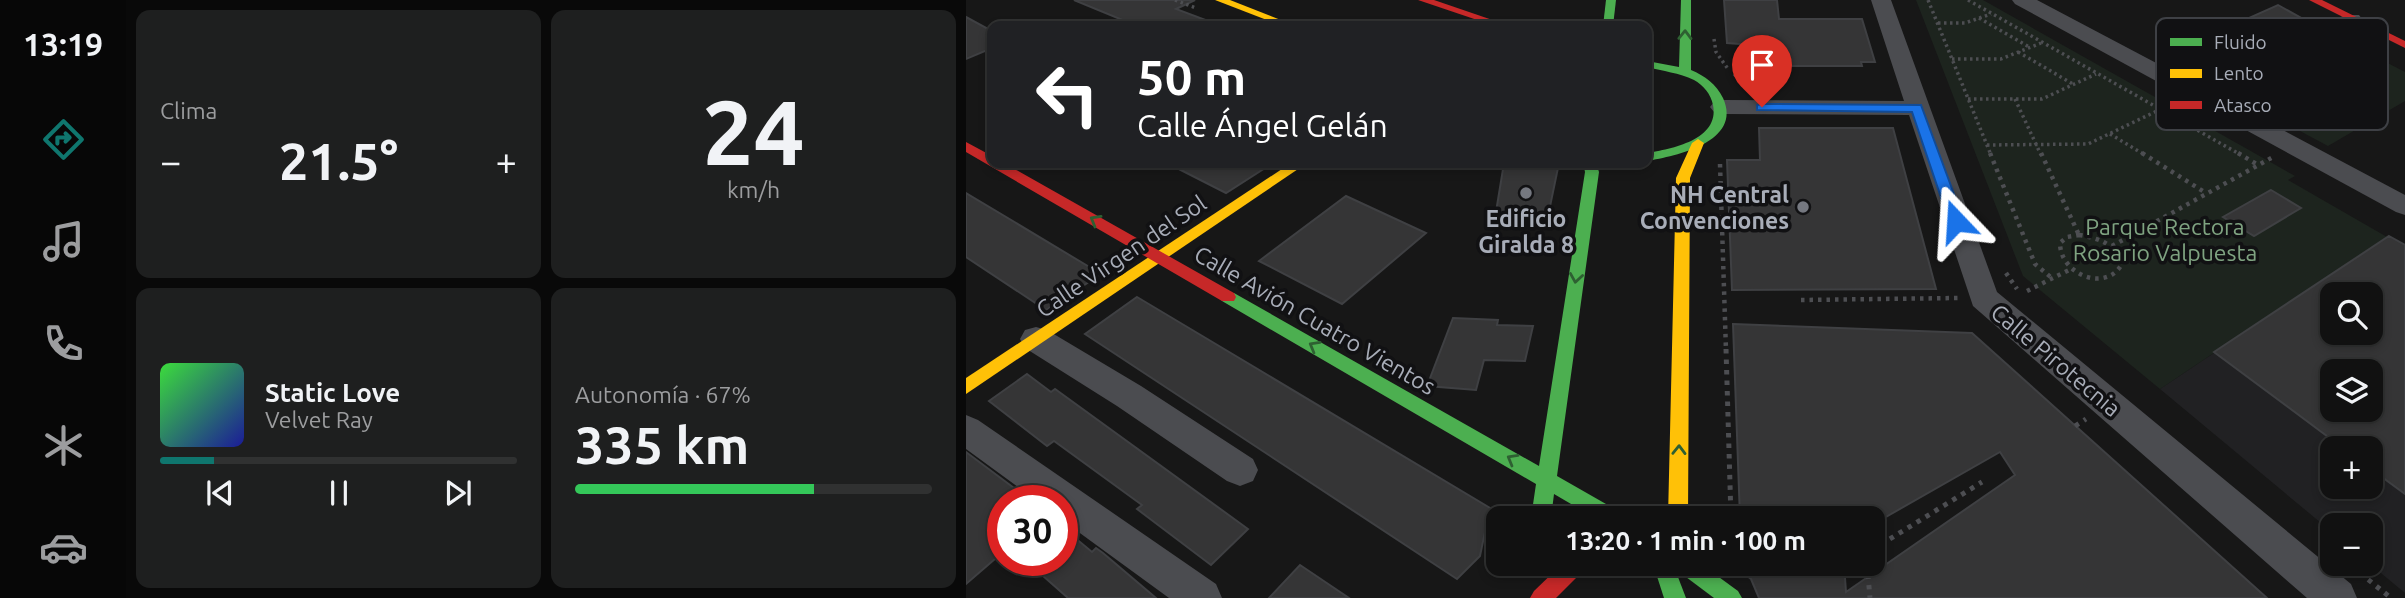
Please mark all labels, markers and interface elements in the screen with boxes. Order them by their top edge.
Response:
legend [2156,18,2388,130]
text: 13:19 [23,26,103,62]
one-way arrow [1677,29,1693,40]
text: Fluido [2214,31,2267,53]
pin [1732,35,1792,107]
icon: arrive [1743,46,1781,84]
icon: left [1022,49,1113,140]
text: 50 m [1137,49,1246,104]
text: Lento [2214,62,2264,84]
text: 24 [702,80,805,182]
text: Atasco [2214,94,2272,116]
text: Clima [160,98,217,123]
text: Calle Ángel Gelán [1137,107,1388,143]
icon: directions [39,115,88,164]
text: 21.5° [279,132,398,190]
text: − [160,140,181,182]
text: + [496,140,517,182]
text: km/h [727,177,780,202]
place label: NH Central Convenciones [1640,182,1789,233]
position arrow [1919,184,1993,258]
marker: Edificio Giralda 8 [1518,185,1534,201]
street label: Calle Virgen del Sol [1032,190,1210,322]
marker: NH Central Convenciones [1795,199,1811,215]
place label: Edificio Giralda 8 [1478,206,1574,257]
park label: Parque Rectora Rosario Valpuesta [2073,214,2257,265]
one-way arrow [1090,216,1103,229]
icon: music [39,217,88,266]
street label: Calle Avión Cuatro Vientos [1190,241,1440,399]
one-way arrow [1569,273,1584,284]
map controls [2320,282,2383,576]
button: search [2320,282,2383,345]
street label: Calle Pirotecnia [1987,299,2125,421]
icon: phone [39,319,88,368]
one-way arrow [1309,341,1321,354]
button: layers [2320,359,2383,422]
text: Static Love [265,378,400,407]
text: Autonomía · 67% [575,382,751,407]
text: Velvet Ray [265,407,373,432]
text: 335 km [575,416,749,474]
icon: climate [39,421,88,470]
button: + [2320,436,2383,499]
one-way arrow [1672,444,1687,455]
one-way arrow [1506,454,1519,467]
icon: previous [201,474,239,512]
icon: pause [320,474,358,512]
icon: next [439,474,477,512]
speed limit sign: 30 [987,485,1078,576]
button: − [2320,513,2383,576]
icon: car [39,523,88,572]
text: 13:20 · 1 min · 100 m [1565,526,1806,555]

